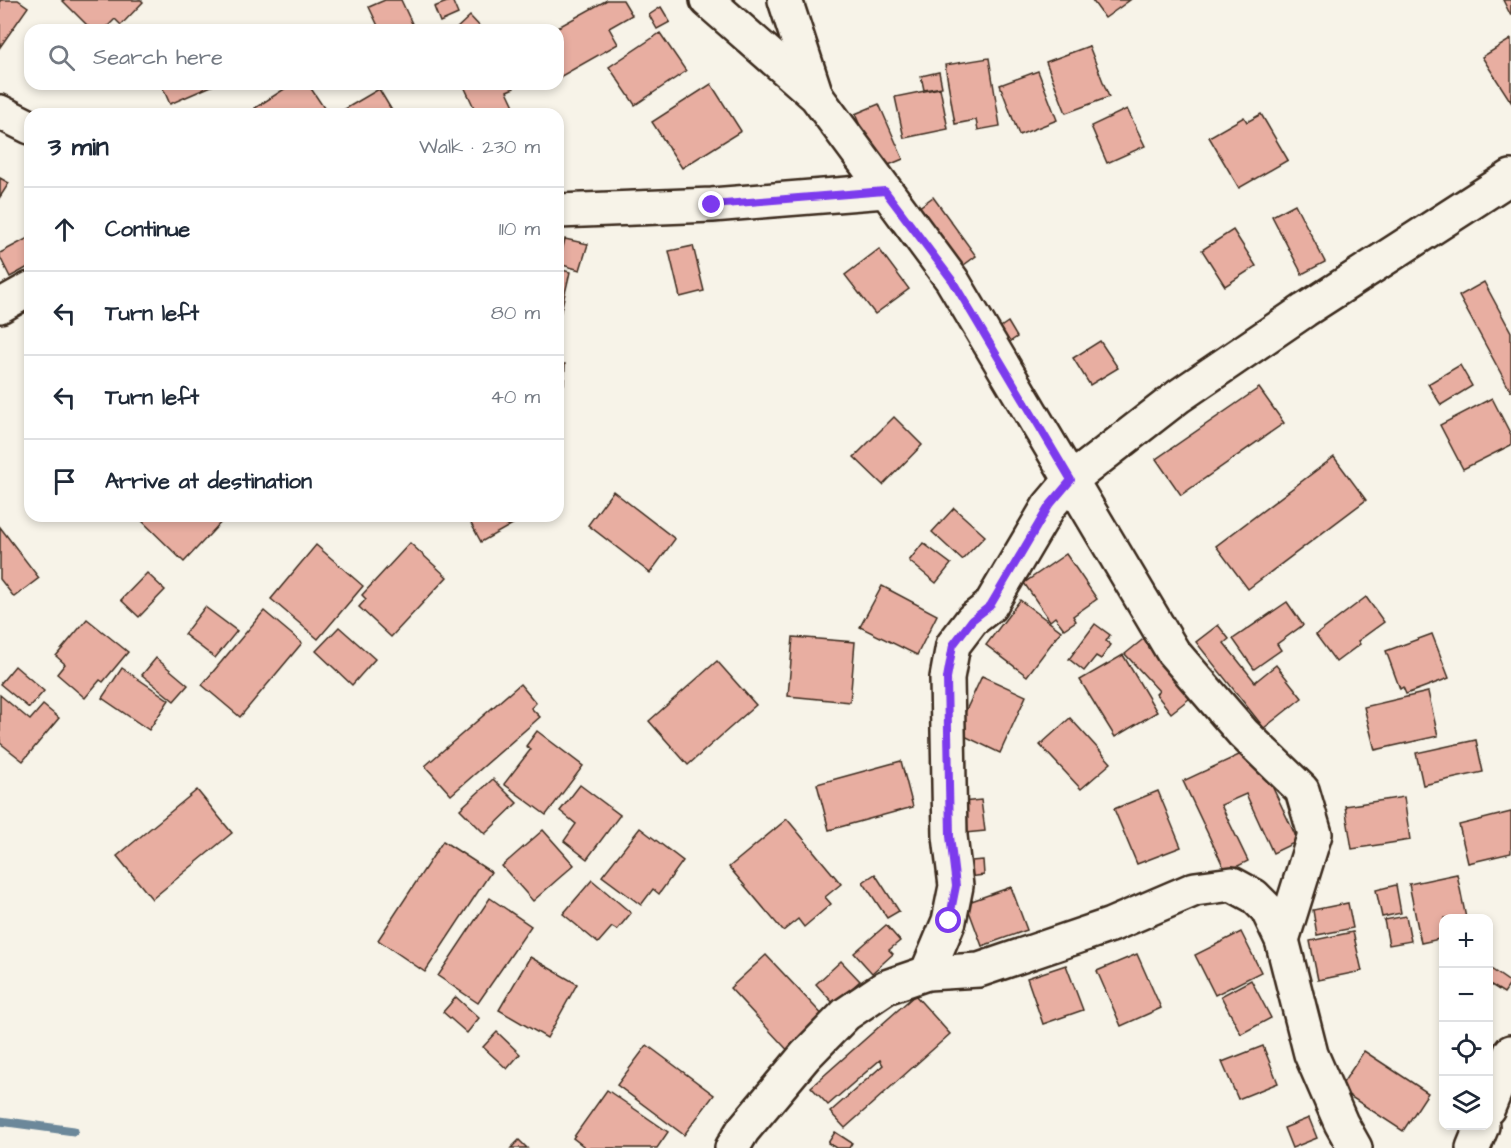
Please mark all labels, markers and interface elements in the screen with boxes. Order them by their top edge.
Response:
search box [24,24,564,90]
icon: search [45,41,78,74]
text: Search here [93,42,223,73]
text: 3 min [48,129,109,165]
text: Walk · 230 m [419,133,540,161]
route end [698,191,724,217]
icon: ahead [48,213,81,246]
text: Continue [105,214,190,245]
text: 110 m [499,215,540,243]
icon: left [48,297,81,330]
text: Turn left [105,298,199,329]
text: 80 m [491,299,540,327]
icon: left [48,381,81,414]
text: Turn left [105,382,199,413]
text: 40 m [490,383,540,411]
icon: arrive [48,465,81,498]
text: Arrive at destination [105,466,312,497]
route start [935,907,961,933]
map controls [1439,914,1493,1130]
button: + [1439,914,1493,968]
button: − [1439,968,1493,1022]
button: locate [1439,1022,1493,1076]
button: layers [1439,1076,1493,1130]

